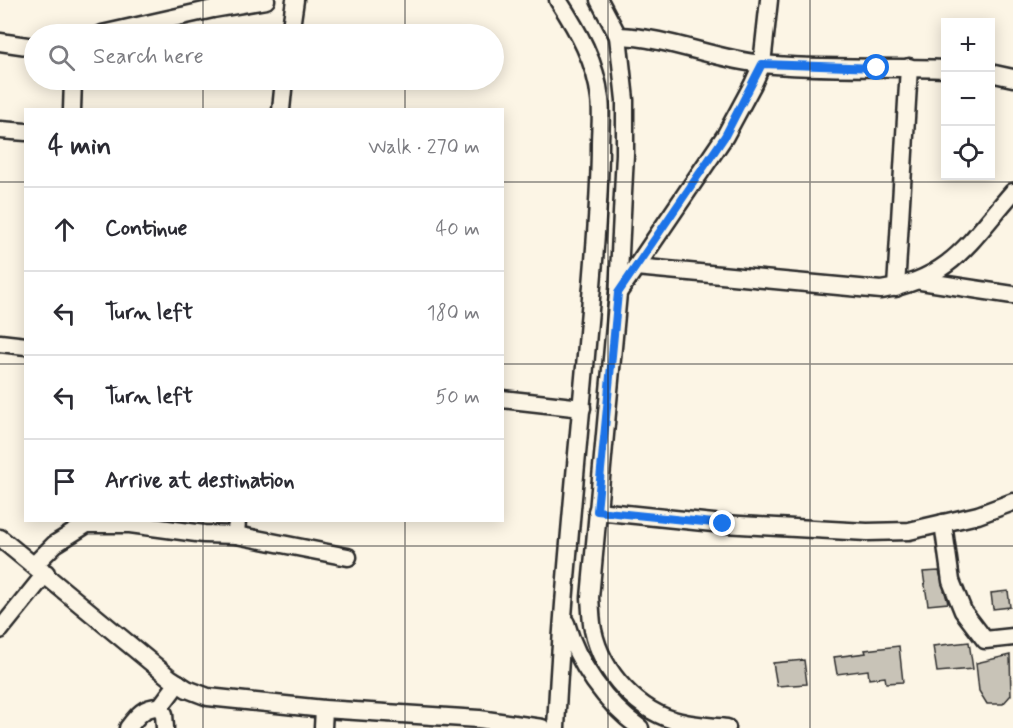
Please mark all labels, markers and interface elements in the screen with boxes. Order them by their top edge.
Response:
map controls [941,18,995,180]
button: + [941,18,995,72]
search box [24,24,504,90]
icon: search [45,41,78,74]
text: Search here [93,43,204,71]
route start [863,54,889,80]
button: − [941,72,995,126]
button: locate [941,126,995,180]
text: 4 min [48,130,111,164]
text: Walk · 270 m [368,134,480,161]
icon: ahead [48,213,81,246]
text: Continue [105,215,187,243]
text: 40 m [436,216,480,243]
icon: left [48,297,81,330]
text: Turn left [105,299,193,327]
text: 180 m [427,300,480,327]
icon: left [48,381,81,414]
text: Turn left [105,383,193,411]
text: 50 m [435,384,480,411]
icon: arrive [48,465,81,498]
text: Arrive at destination [105,467,295,495]
route end [709,510,735,536]

